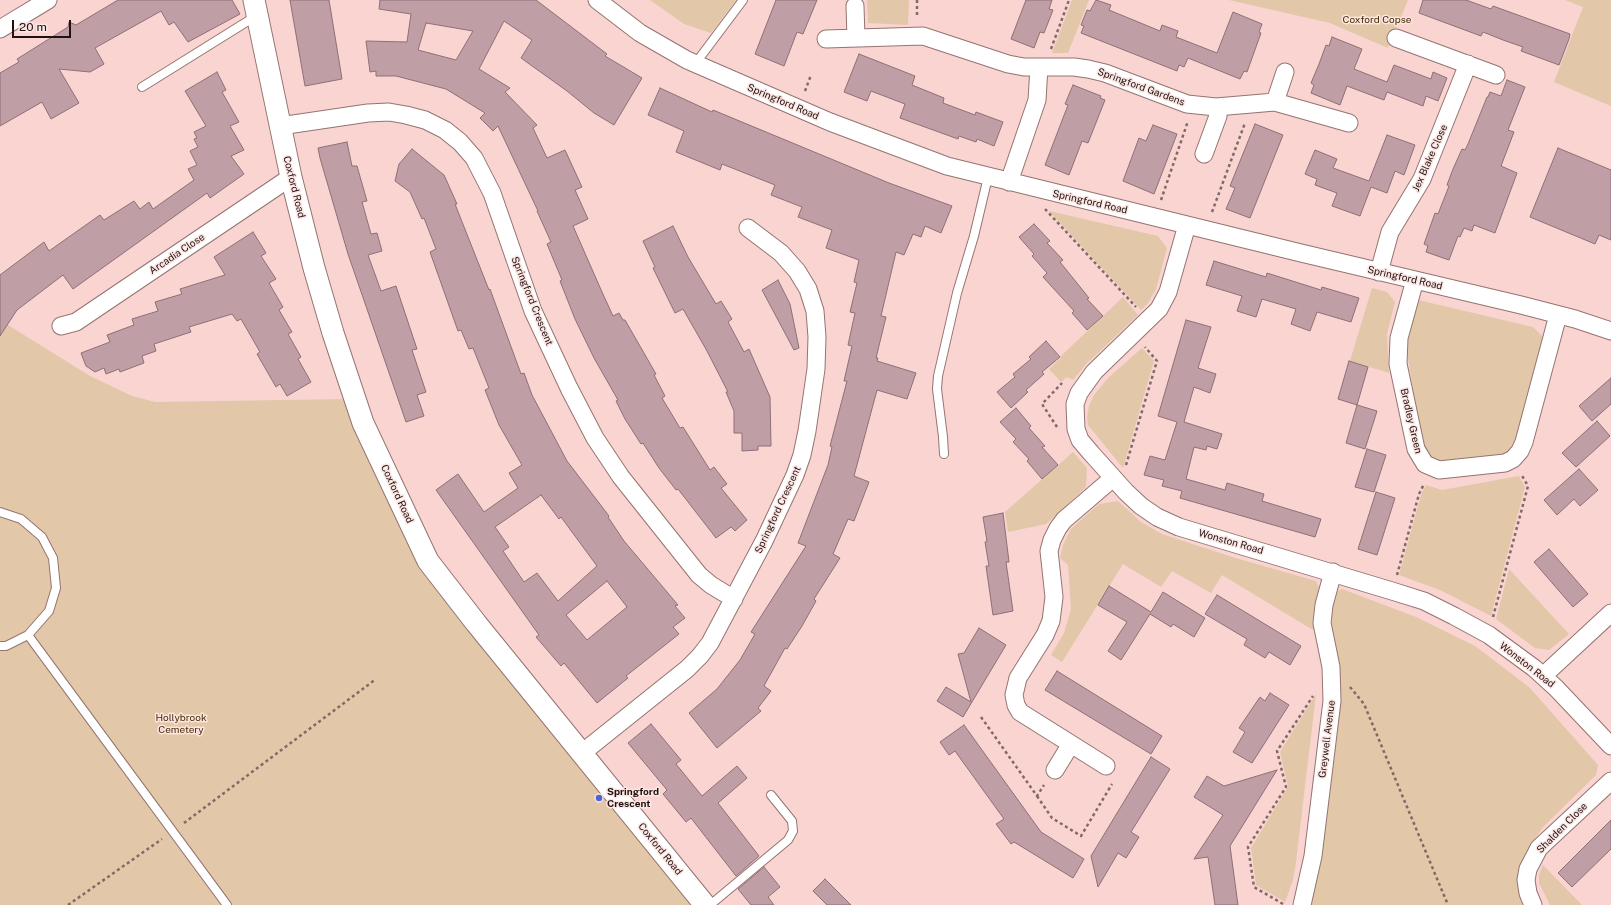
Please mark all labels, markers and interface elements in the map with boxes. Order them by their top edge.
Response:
scale bar [14,12,73,38]
park label: Coxford Copse [1343,14,1411,26]
text: 20 m [19,20,47,34]
street label: Springford Gardens [1096,66,1186,108]
street label: Springford Road [745,82,821,122]
street label: Jex Blake Close [1410,123,1450,193]
street label: Coxford Road [281,155,307,219]
street label: Springford Road [1051,188,1129,216]
street label: Arcadia Close [147,231,207,277]
street label: Springford Crescent [509,255,555,347]
street label: Springford Road [1366,264,1444,292]
street label: Bradley Green [1398,387,1424,455]
street label: Coxford Road [378,463,416,525]
street label: Springford Crescent [753,464,803,556]
street label: Wonston Road [1197,527,1265,557]
street label: Wonston Road [1497,640,1557,690]
street label: Greywell Avenue [1316,699,1338,779]
park label: Hollybrook Cemetery [155,712,207,736]
place label: Springford Crescent [607,786,659,810]
marker: Springford Crescent [594,793,604,803]
street label: Shalden Close [1534,800,1590,856]
street label: Coxford Road [635,821,685,877]

